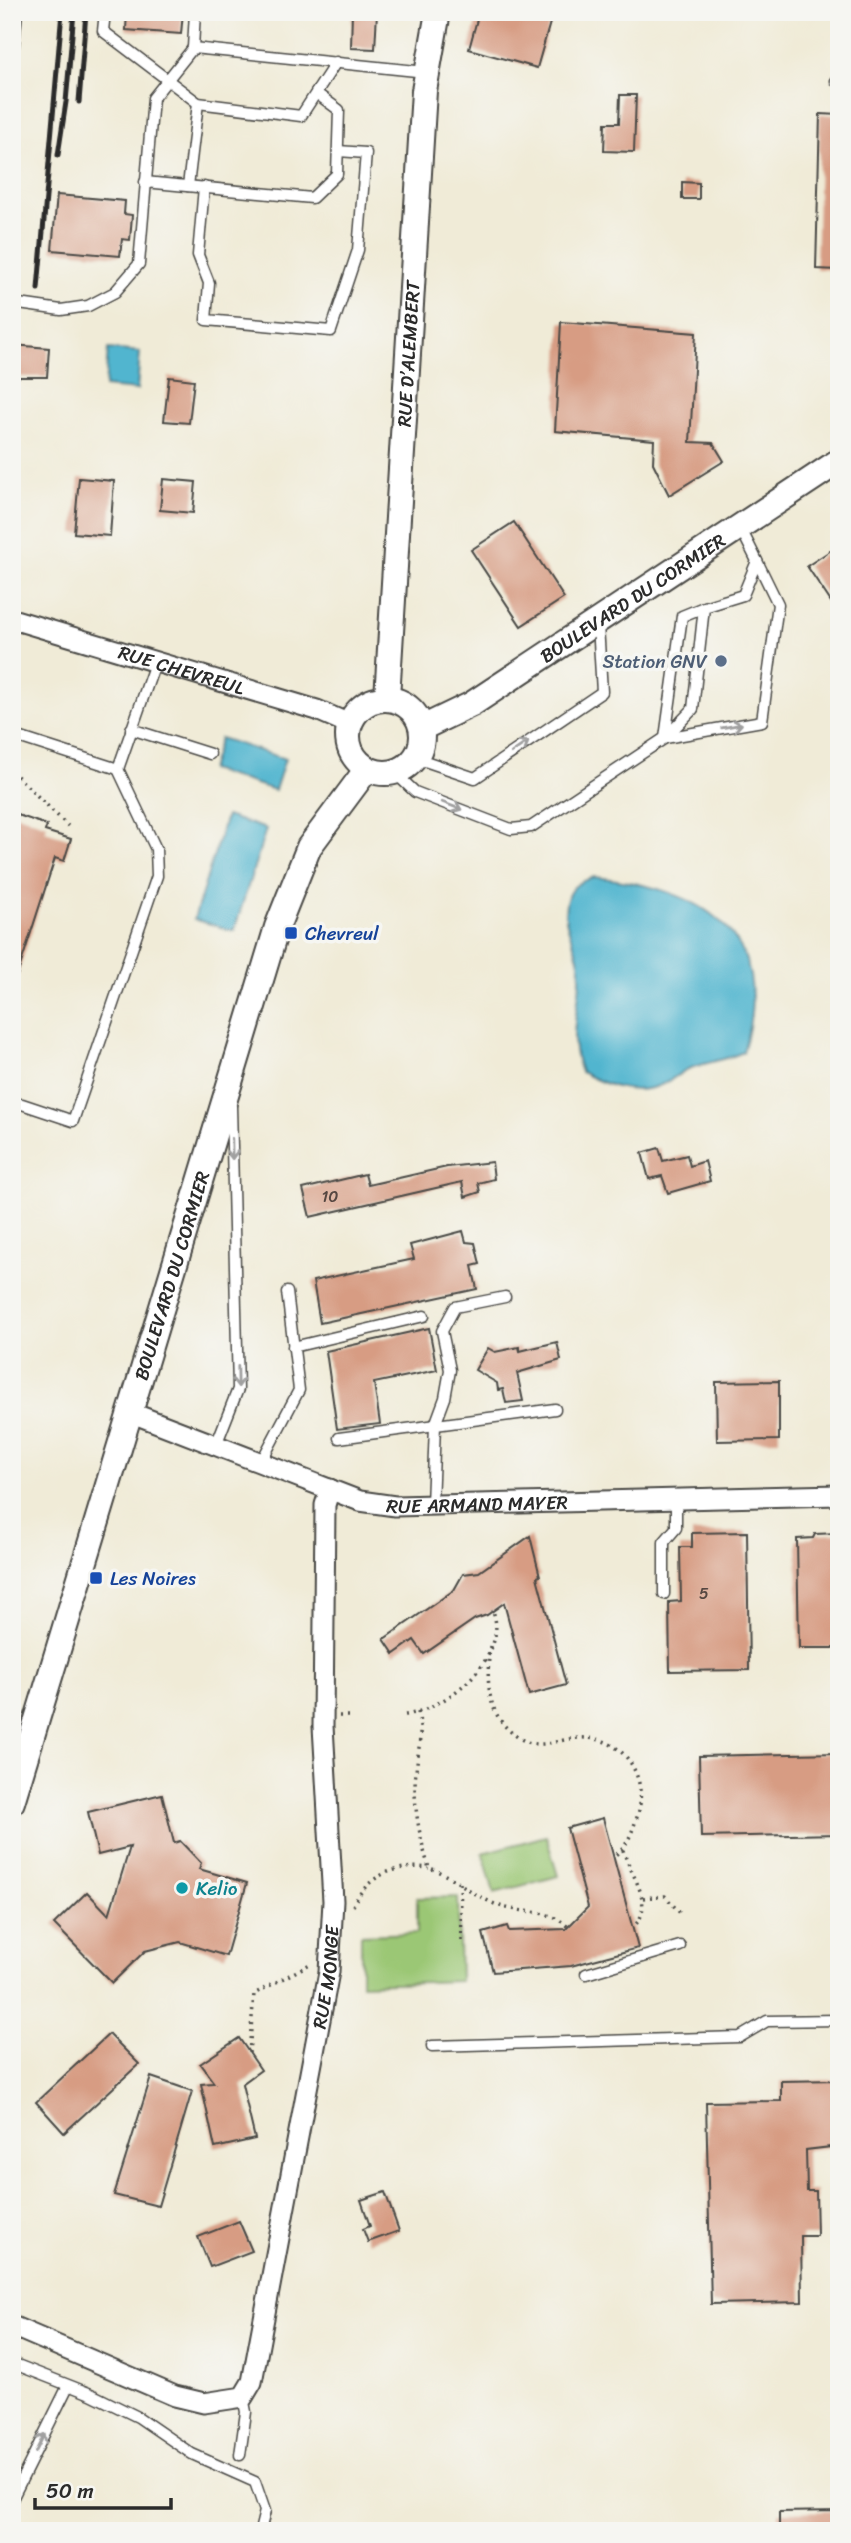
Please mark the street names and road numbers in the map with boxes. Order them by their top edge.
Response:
street label: RUE D’ALEMBERT [387,278,429,428]
street label: BOULEVARD DU CORMIER [533,524,733,671]
street label: RUE CHEVREUL [115,635,249,704]
street label: BOULEVARD DU CORMIER [124,1166,219,1384]
street label: RUE ARMAND MAYER [384,1485,568,1523]
street label: RUE MONGE [302,1923,348,2031]

